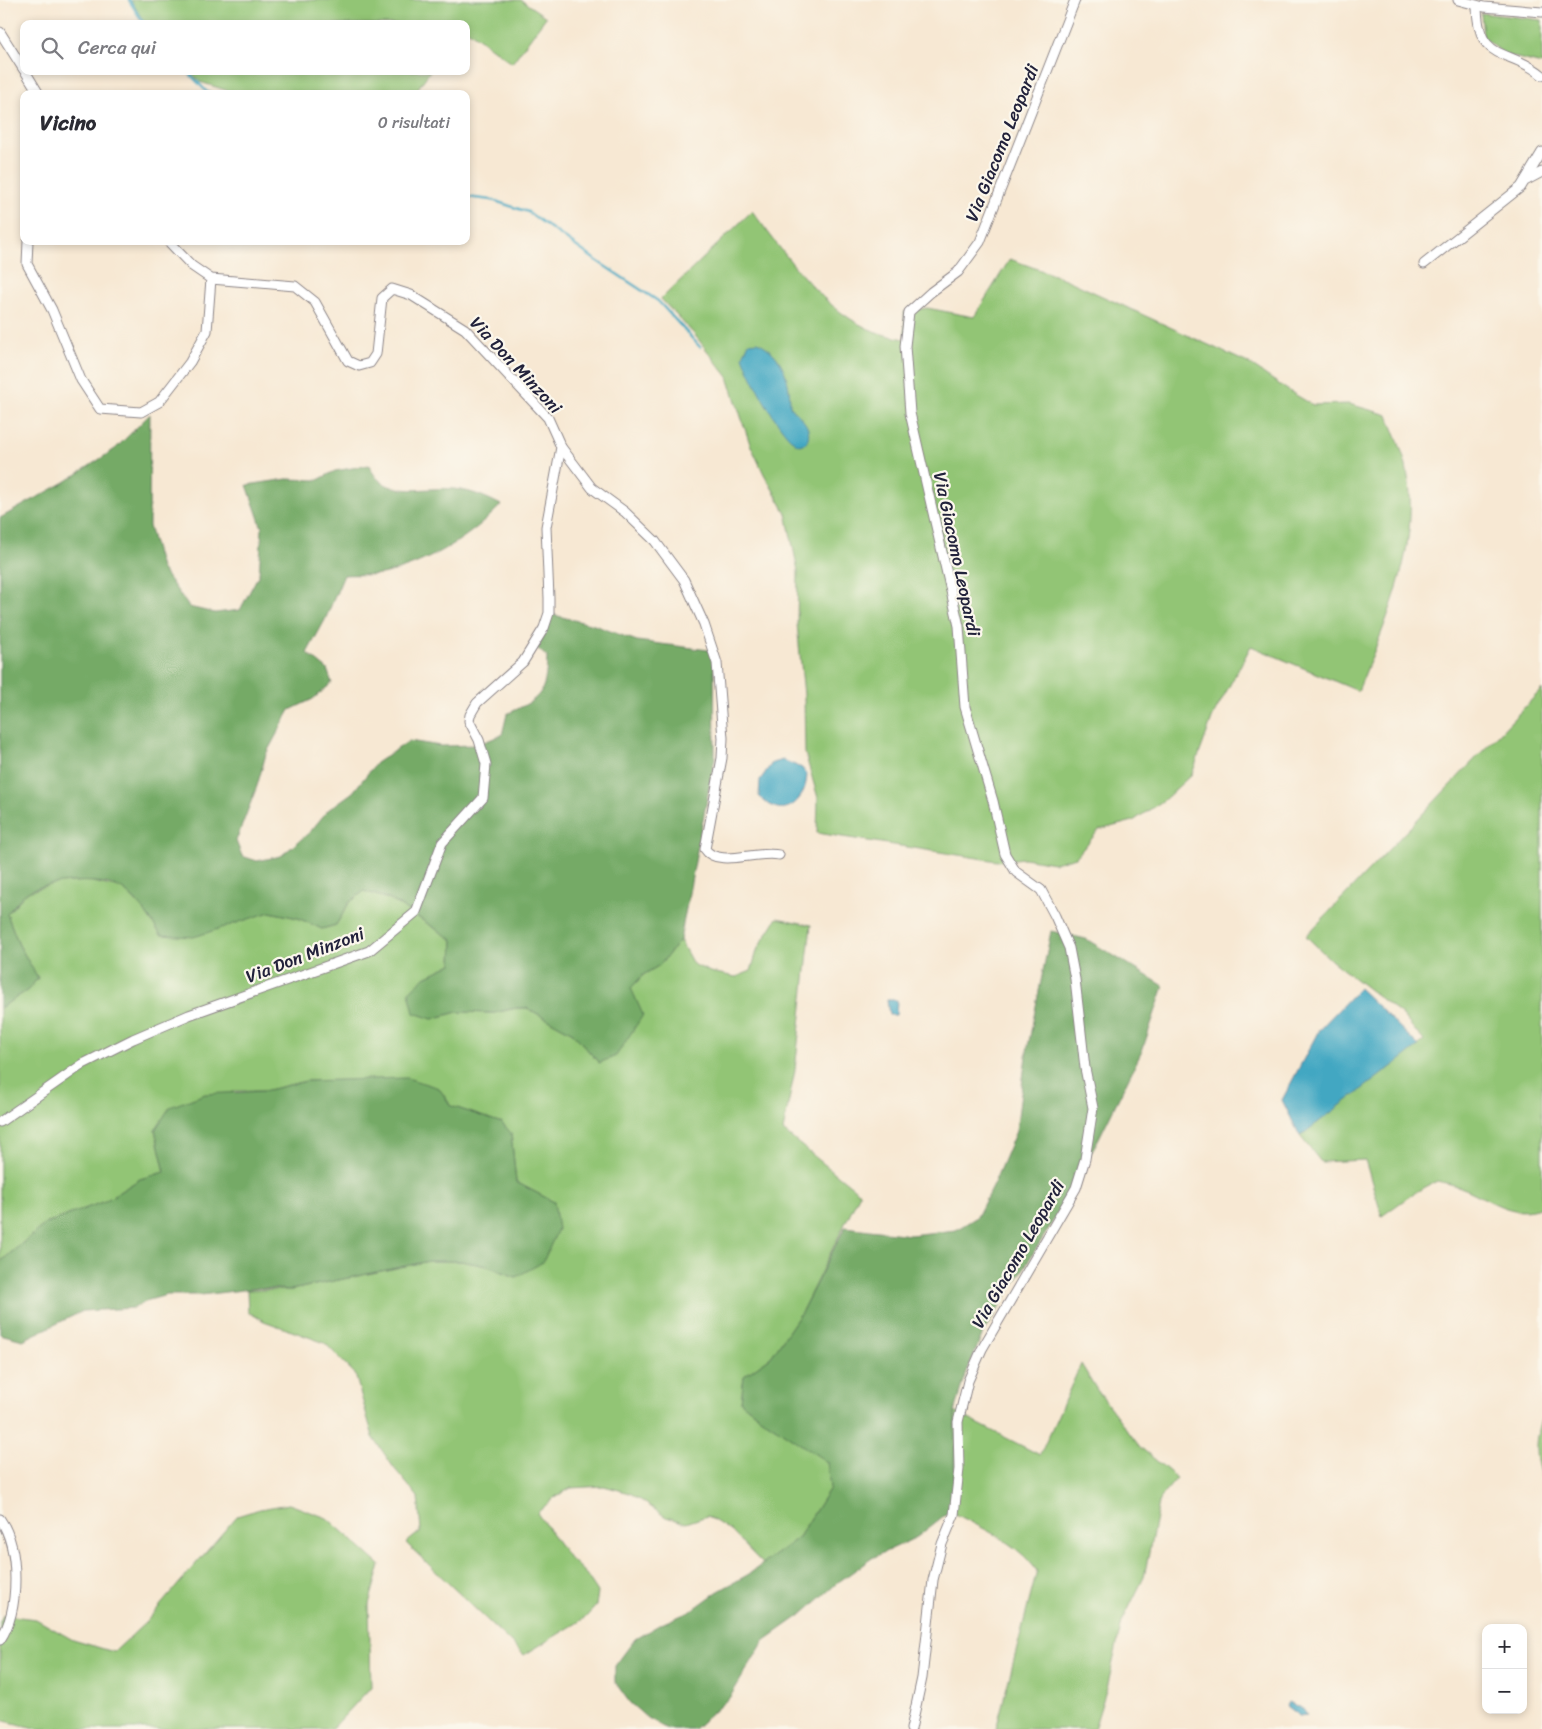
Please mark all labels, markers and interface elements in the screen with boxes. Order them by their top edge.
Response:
search box [20,20,470,75]
text: Cerca qui [78,31,156,64]
icon: search [38,34,66,62]
street label: Via Giacomo Leopardi [956,59,1049,227]
text: Vicino [40,104,96,142]
text: 0 risultati [378,108,450,137]
street label: Via Don Minzoni [462,308,571,422]
street label: Via Giacomo Leopardi [924,469,990,640]
street label: Via Don Minzoni [241,917,370,992]
street label: Via Giacomo Leopardi [962,1173,1074,1334]
map controls [1482,1624,1527,1714]
button: + [1482,1624,1527,1669]
button: − [1482,1669,1527,1714]

